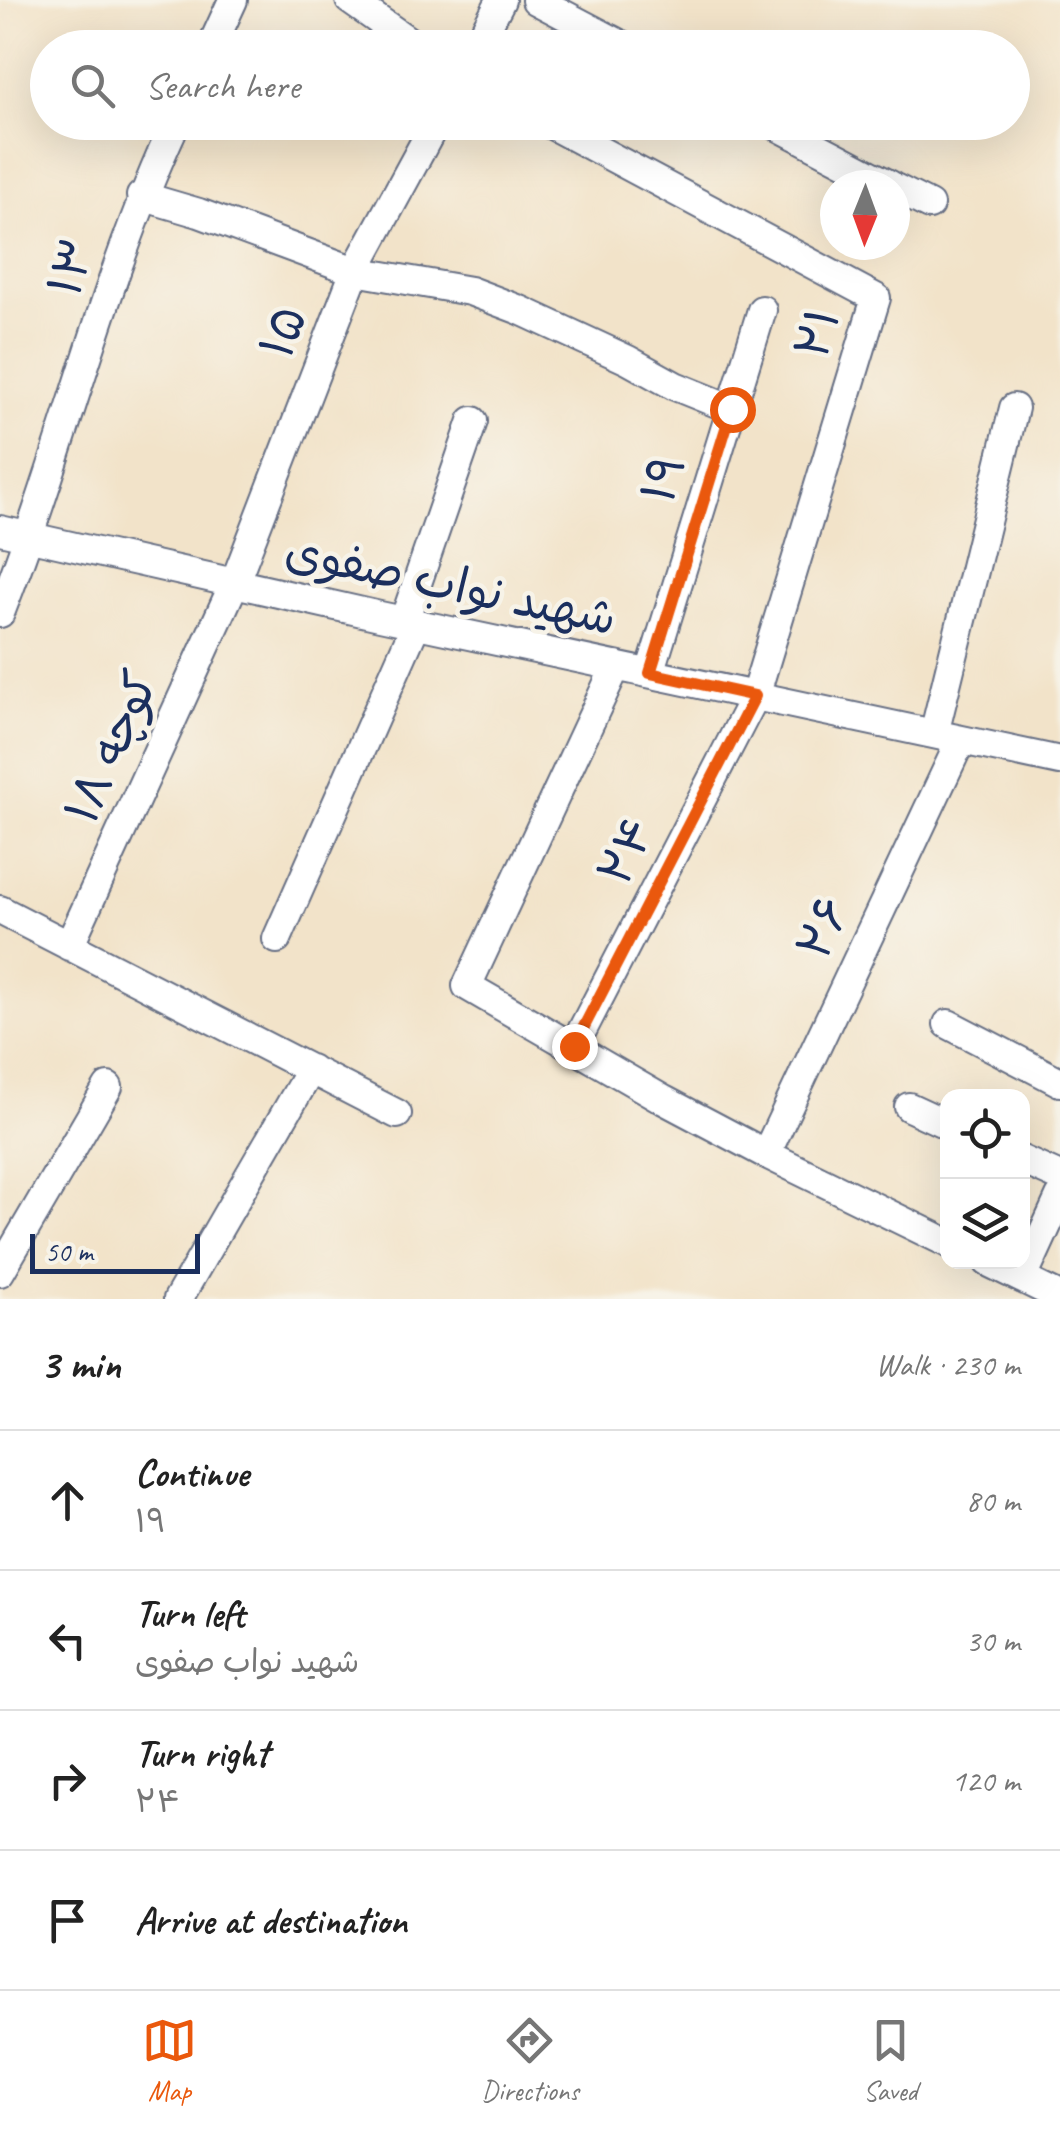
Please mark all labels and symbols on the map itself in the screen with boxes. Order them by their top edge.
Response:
north arrow [820,170,910,260]
street label: ۱۳ [34,231,108,303]
street label: ۱۵ [246,298,320,366]
street label: ۲۱ [781,300,853,366]
route start [710,387,756,433]
street label: ۱۹ [627,446,699,510]
street label: شهید نواب صفوی [280,520,622,648]
street label: کوچه ۱۸ [51,661,171,833]
street label: ۲۴ [584,807,668,895]
street label: ۲۶ [783,887,863,969]
route end [552,1024,598,1070]
scale bar [30,1229,200,1274]

